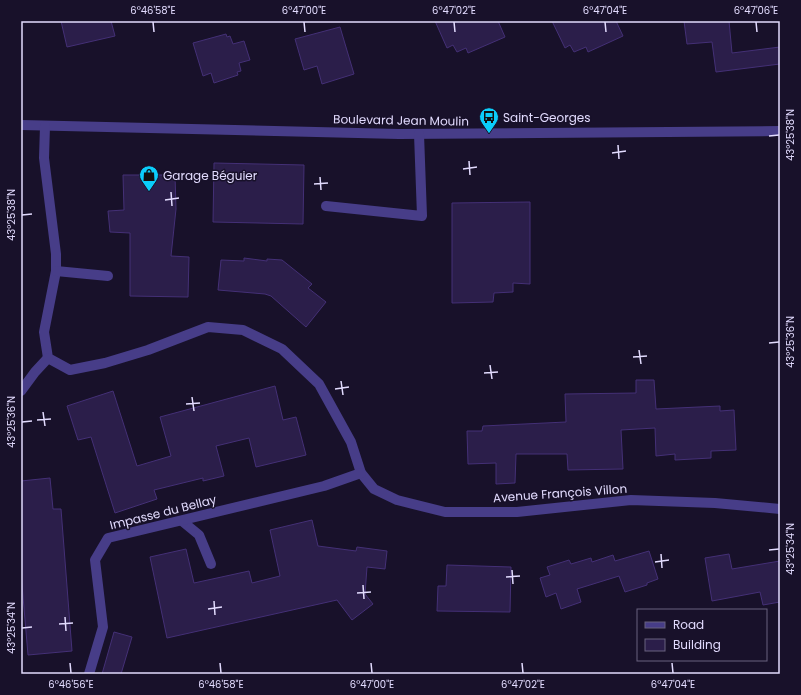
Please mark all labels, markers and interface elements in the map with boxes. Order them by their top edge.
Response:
text: 6°46'58"E [130,3,176,18]
text: 6°47'00"E [282,3,326,18]
text: 6°47'02"E [432,3,476,18]
text: 6°47'04"E [583,3,627,18]
text: 6°47'06"E [734,3,778,18]
bus stop icon: Saint-Georges [478,106,500,134]
place label: Saint-Georges [503,109,591,126]
text: 43°25'38"N [783,109,798,161]
street label: Boulevard Jean Moulin [333,110,469,130]
shop icon: Garage Béguier [138,164,160,192]
place label: Garage Béguier [163,167,258,184]
text: 43°25'38"N [4,189,19,241]
text: 43°25'36"N [783,316,798,368]
text: 43°25'36"N [4,396,19,448]
street label: Avenue François Villon [492,480,628,506]
street label: Impasse du Bellay [108,490,218,533]
text: 43°25'34"N [783,523,798,575]
text: 43°25'34"N [4,602,19,654]
legend [637,609,767,661]
text: Road [673,616,704,633]
text: Building [673,636,721,653]
text: 6°46'56"E [48,677,94,692]
text: 6°46'58"E [198,677,244,692]
text: 6°47'00"E [350,677,394,692]
text: 6°47'02"E [501,677,545,692]
text: 6°47'04"E [651,677,695,692]

